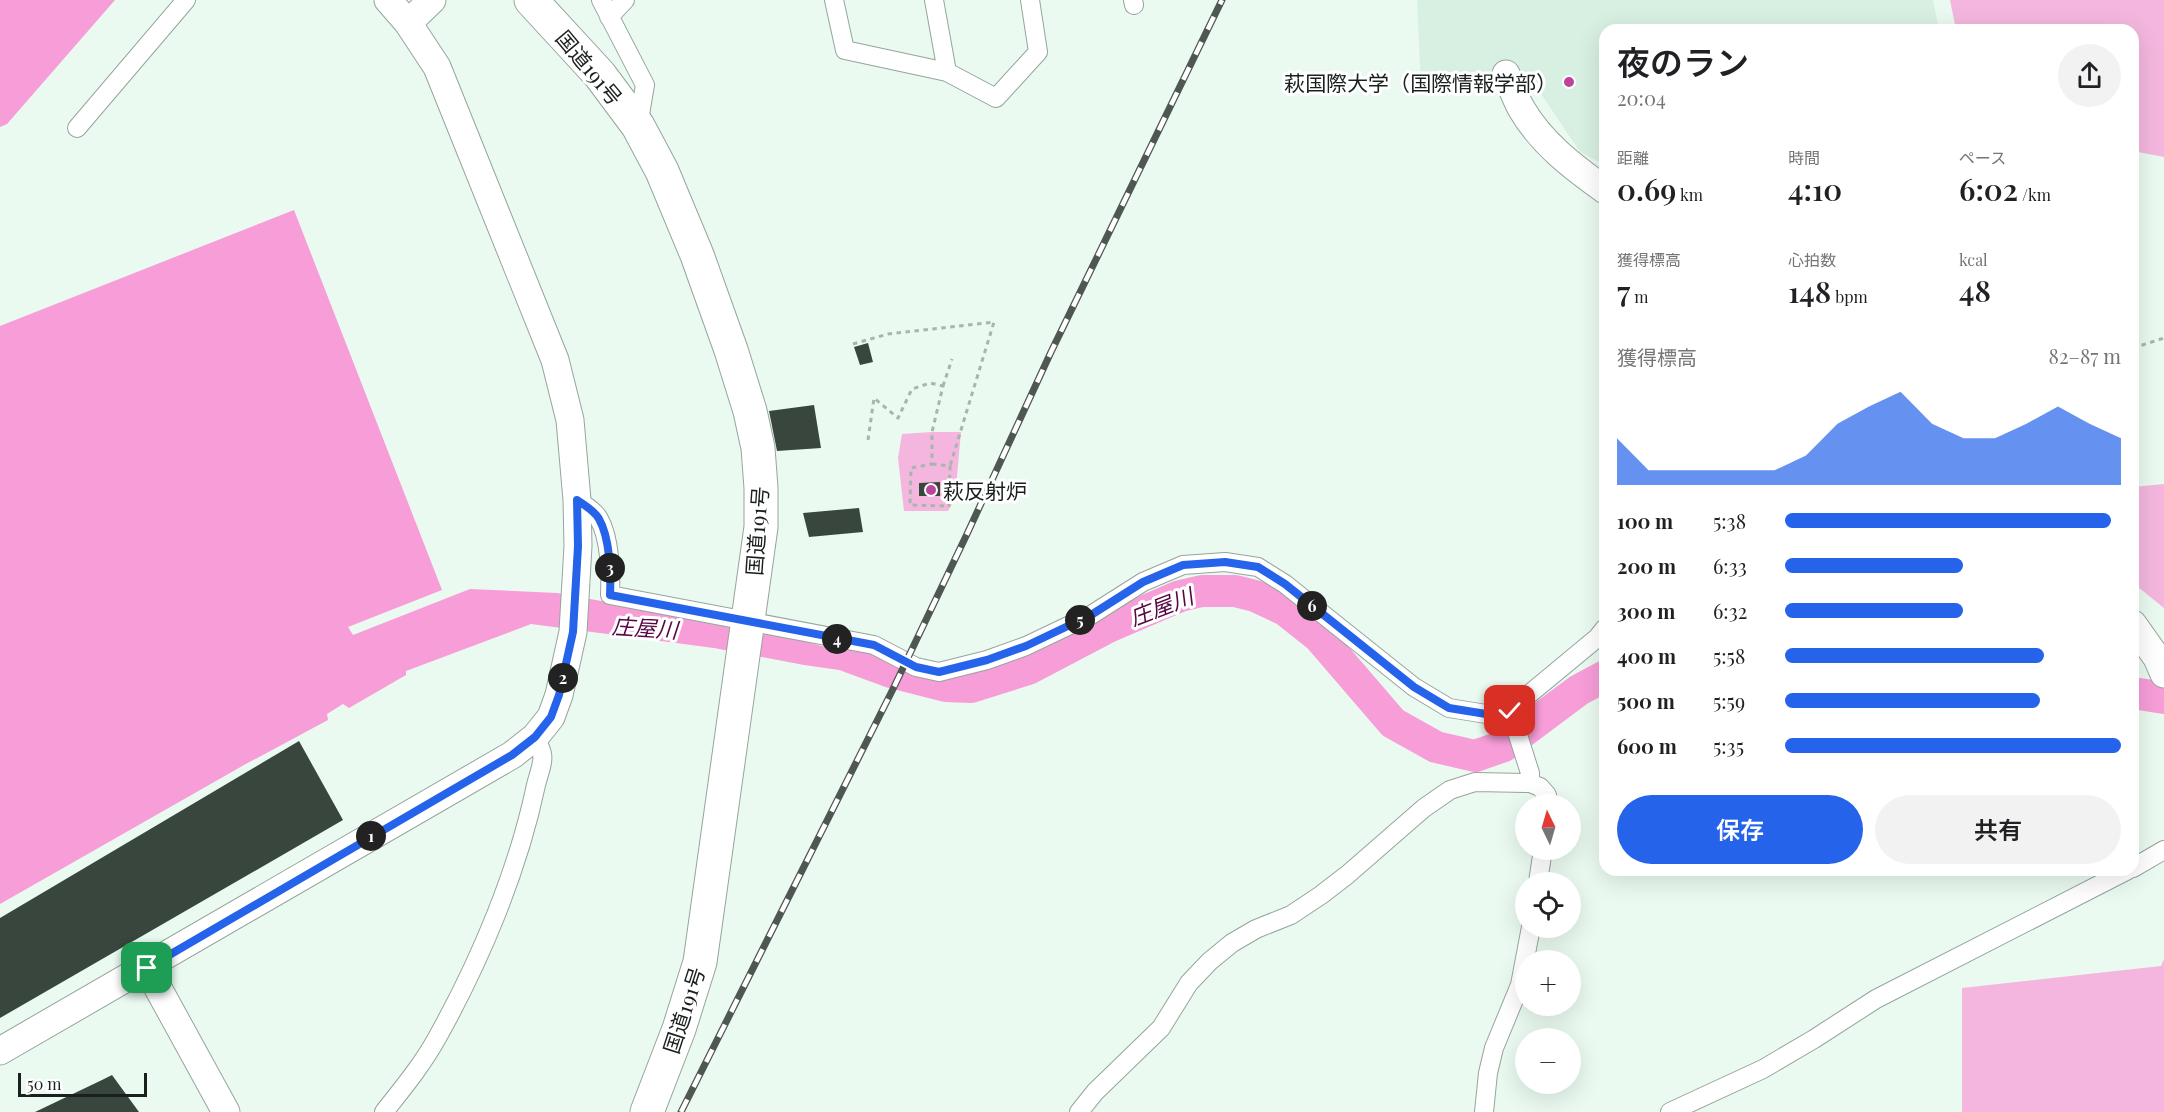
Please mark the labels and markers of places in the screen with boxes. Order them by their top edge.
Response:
place label: 萩国際大学（国際情報学部） [1284,68,1557,96]
marker: 萩国際大学（国際情報学部） [1562,75,1576,89]
place label: 萩反射炉 [943,476,1027,504]
marker: 萩反射炉 [924,483,938,497]
pin: 3 [595,553,625,583]
pin: 6 [1297,591,1327,621]
pin: 5 [1065,605,1095,635]
pin: 4 [822,624,852,654]
pin: 2 [548,663,578,693]
pin [1484,685,1535,736]
pin: 1 [356,821,386,851]
pin [121,942,172,993]

